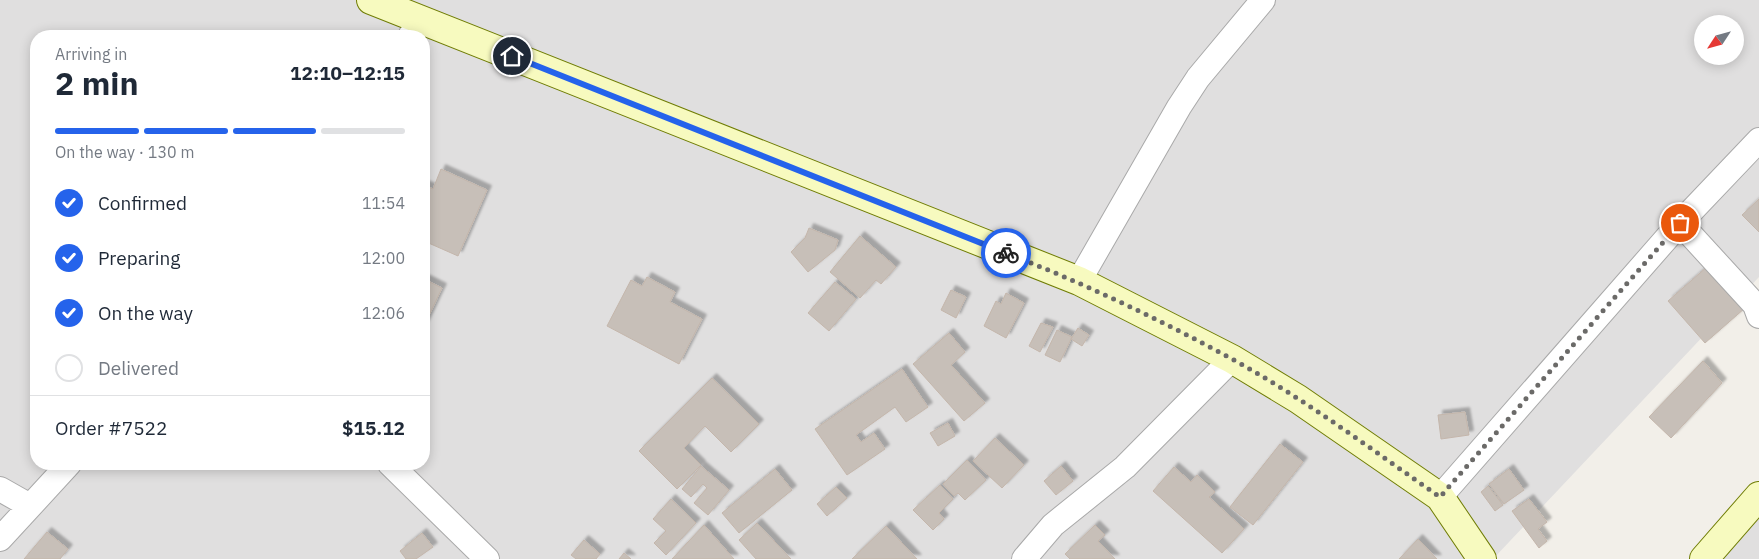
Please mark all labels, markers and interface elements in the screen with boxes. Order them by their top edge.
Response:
north arrow [1694,15,1744,65]
map controls [1694,15,1744,65]
pin [491,35,533,77]
icon: home [498,42,526,70]
text: Arriving in [55,44,127,64]
text: 12:10–12:15 [290,61,405,85]
text: 2 min [55,62,139,104]
text: On the way · 130 m [55,142,194,162]
icon: check [55,189,83,217]
text: Confirmed [98,191,187,215]
text: 11:54 [362,193,405,213]
pin [1659,202,1701,244]
icon: bag [1666,209,1694,237]
courier [981,228,1031,278]
icon: bike [992,239,1020,267]
icon: check [55,244,83,272]
text: Preparing [98,246,180,270]
text: 12:00 [362,248,405,268]
icon: check [55,299,83,327]
text: On the way [98,301,193,325]
text: 12:06 [362,303,405,323]
text: Delivered [98,356,179,380]
text: Order #7522 [55,416,167,440]
text: $15.12 [342,416,405,440]

